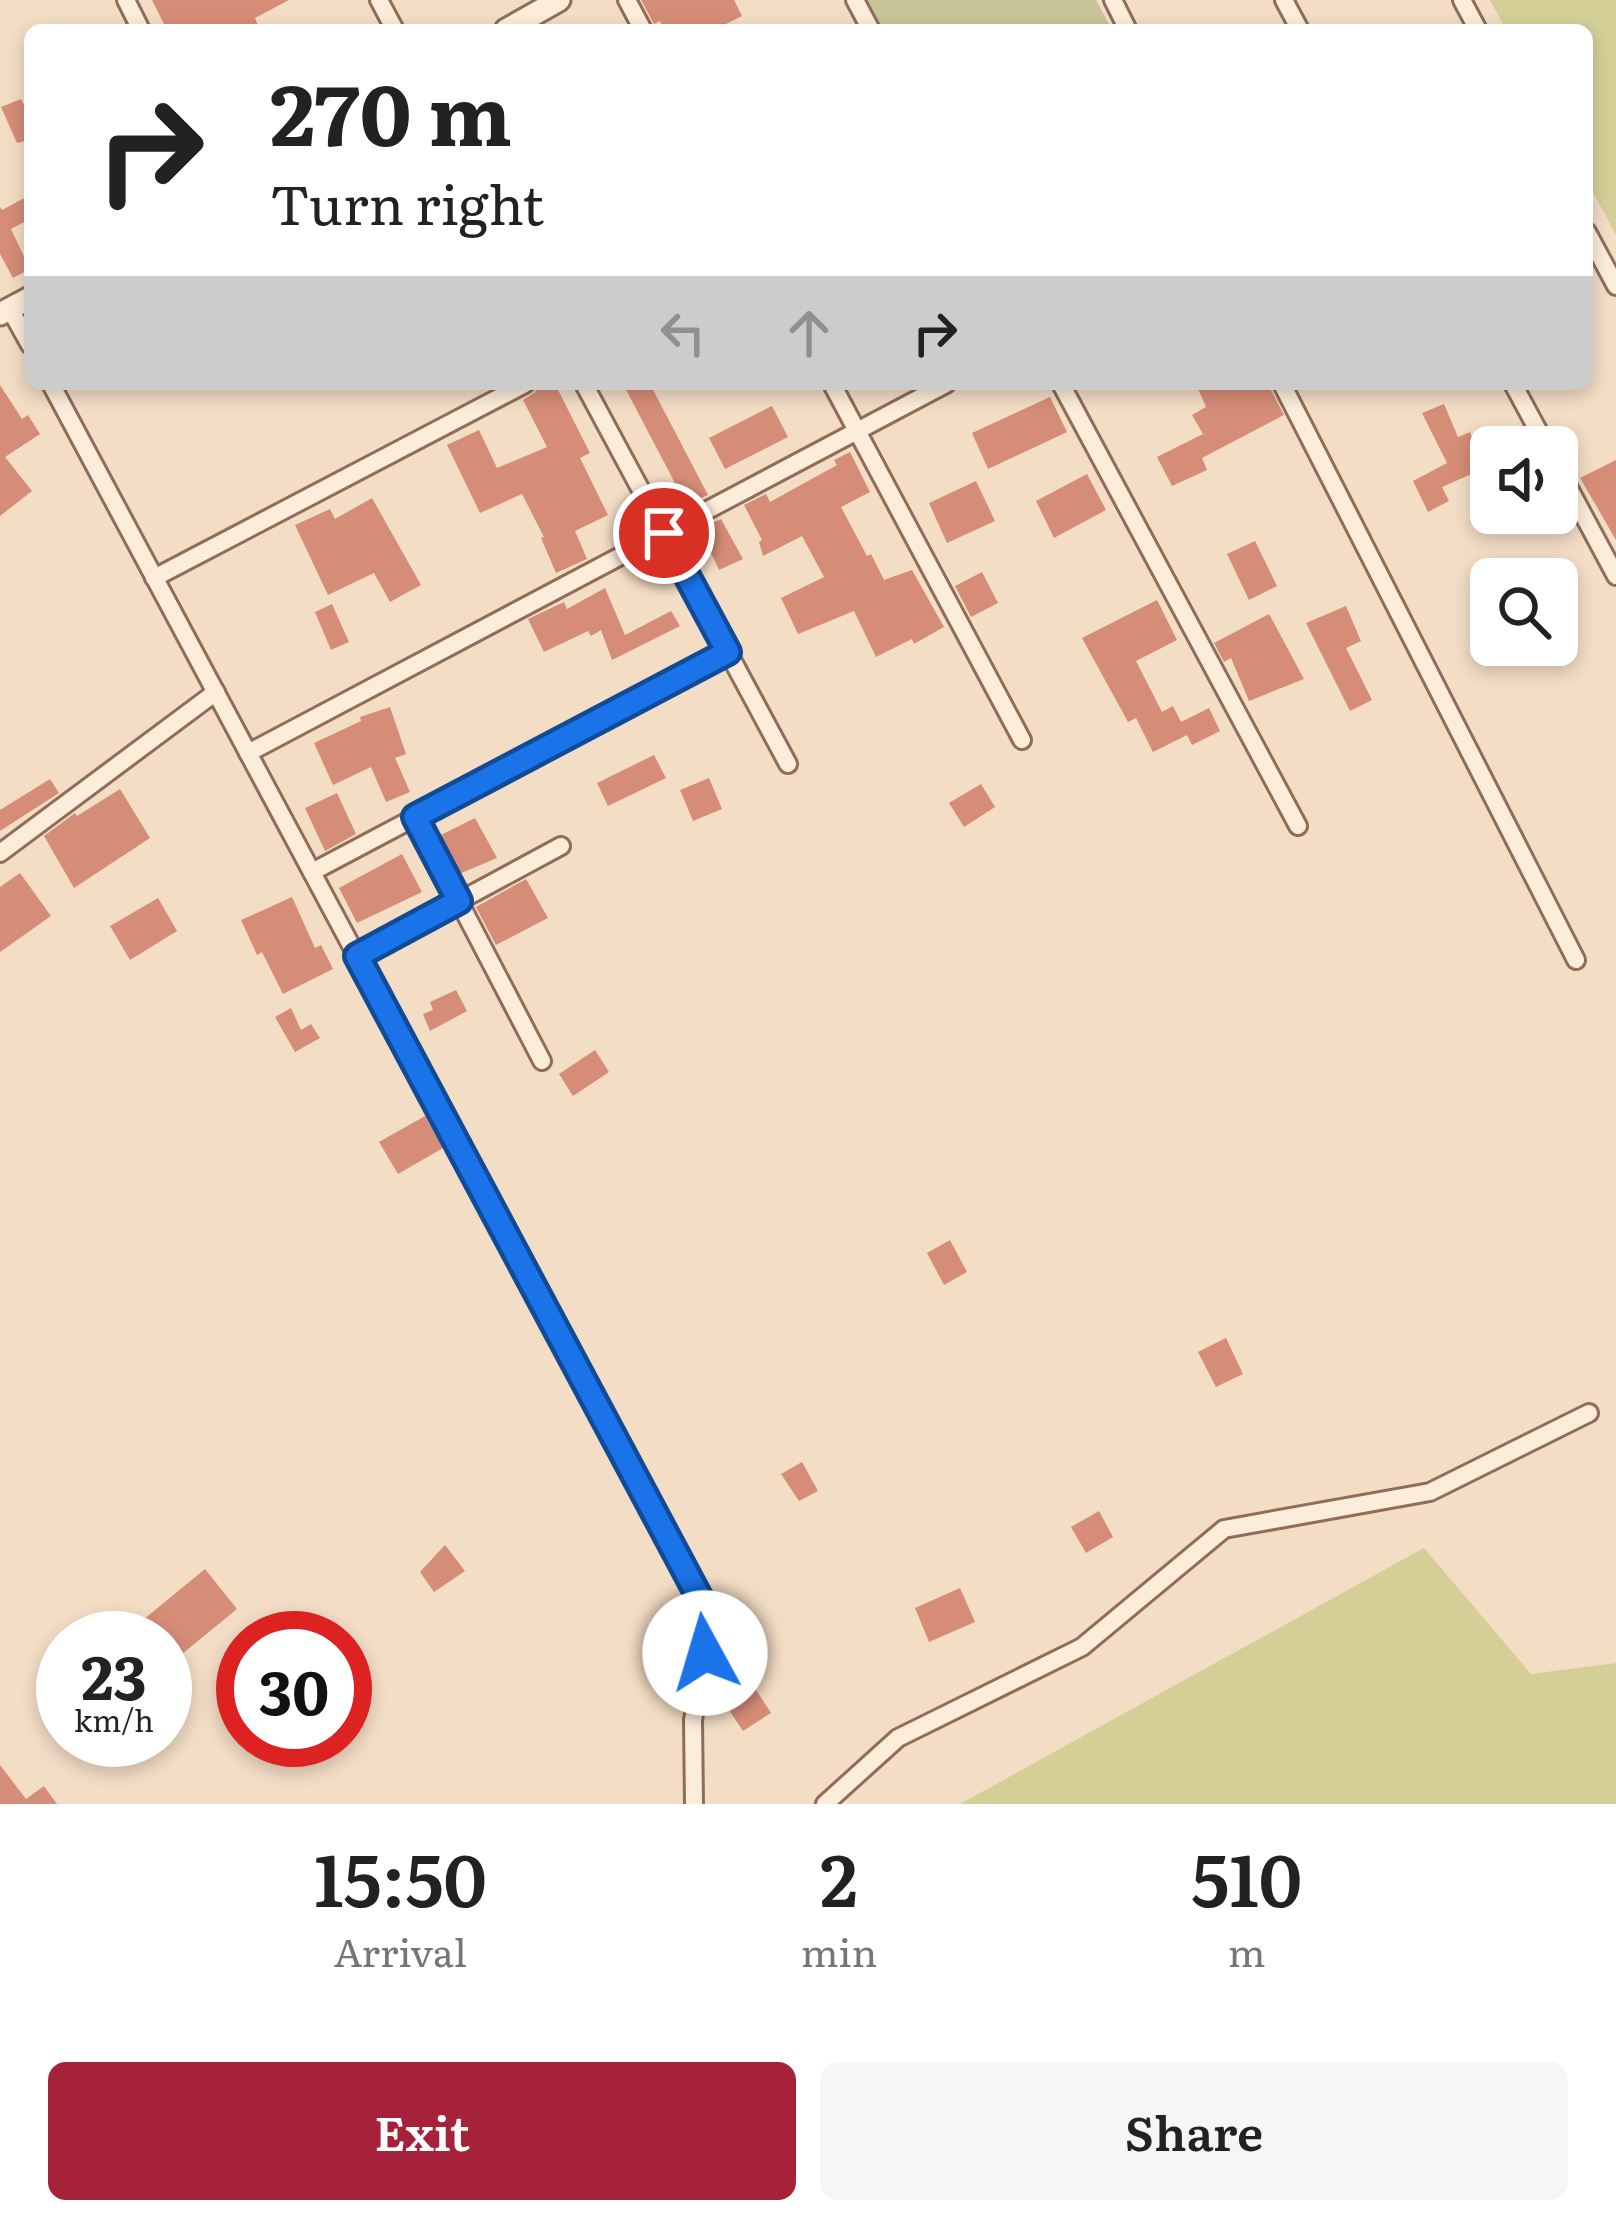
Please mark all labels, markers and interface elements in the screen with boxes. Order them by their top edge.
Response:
text: 270 m [270,47,512,172]
icon: right [72,72,228,228]
text: Turn right [270,161,544,242]
icon: left [650,300,716,366]
icon: ahead [776,300,842,366]
icon: right [902,300,968,366]
map controls [1470,426,1578,666]
button: sound [1470,426,1578,534]
pin [613,482,715,584]
icon: arrive [631,500,697,566]
button: search [1470,558,1578,666]
position arrow [642,1590,768,1716]
speed limit sign: 30 [216,1611,372,1767]
text: 23 [81,1629,147,1718]
text: km/h [74,1697,154,1741]
text: 15:50 [314,1822,487,1929]
text: 2 [820,1822,858,1929]
text: 510 [1191,1822,1302,1929]
text: Arrival [334,1921,467,1979]
text: min [801,1921,877,1979]
text: m [1228,1921,1266,1979]
button: Exit [48,2062,796,2200]
button: Share [820,2062,1568,2200]

